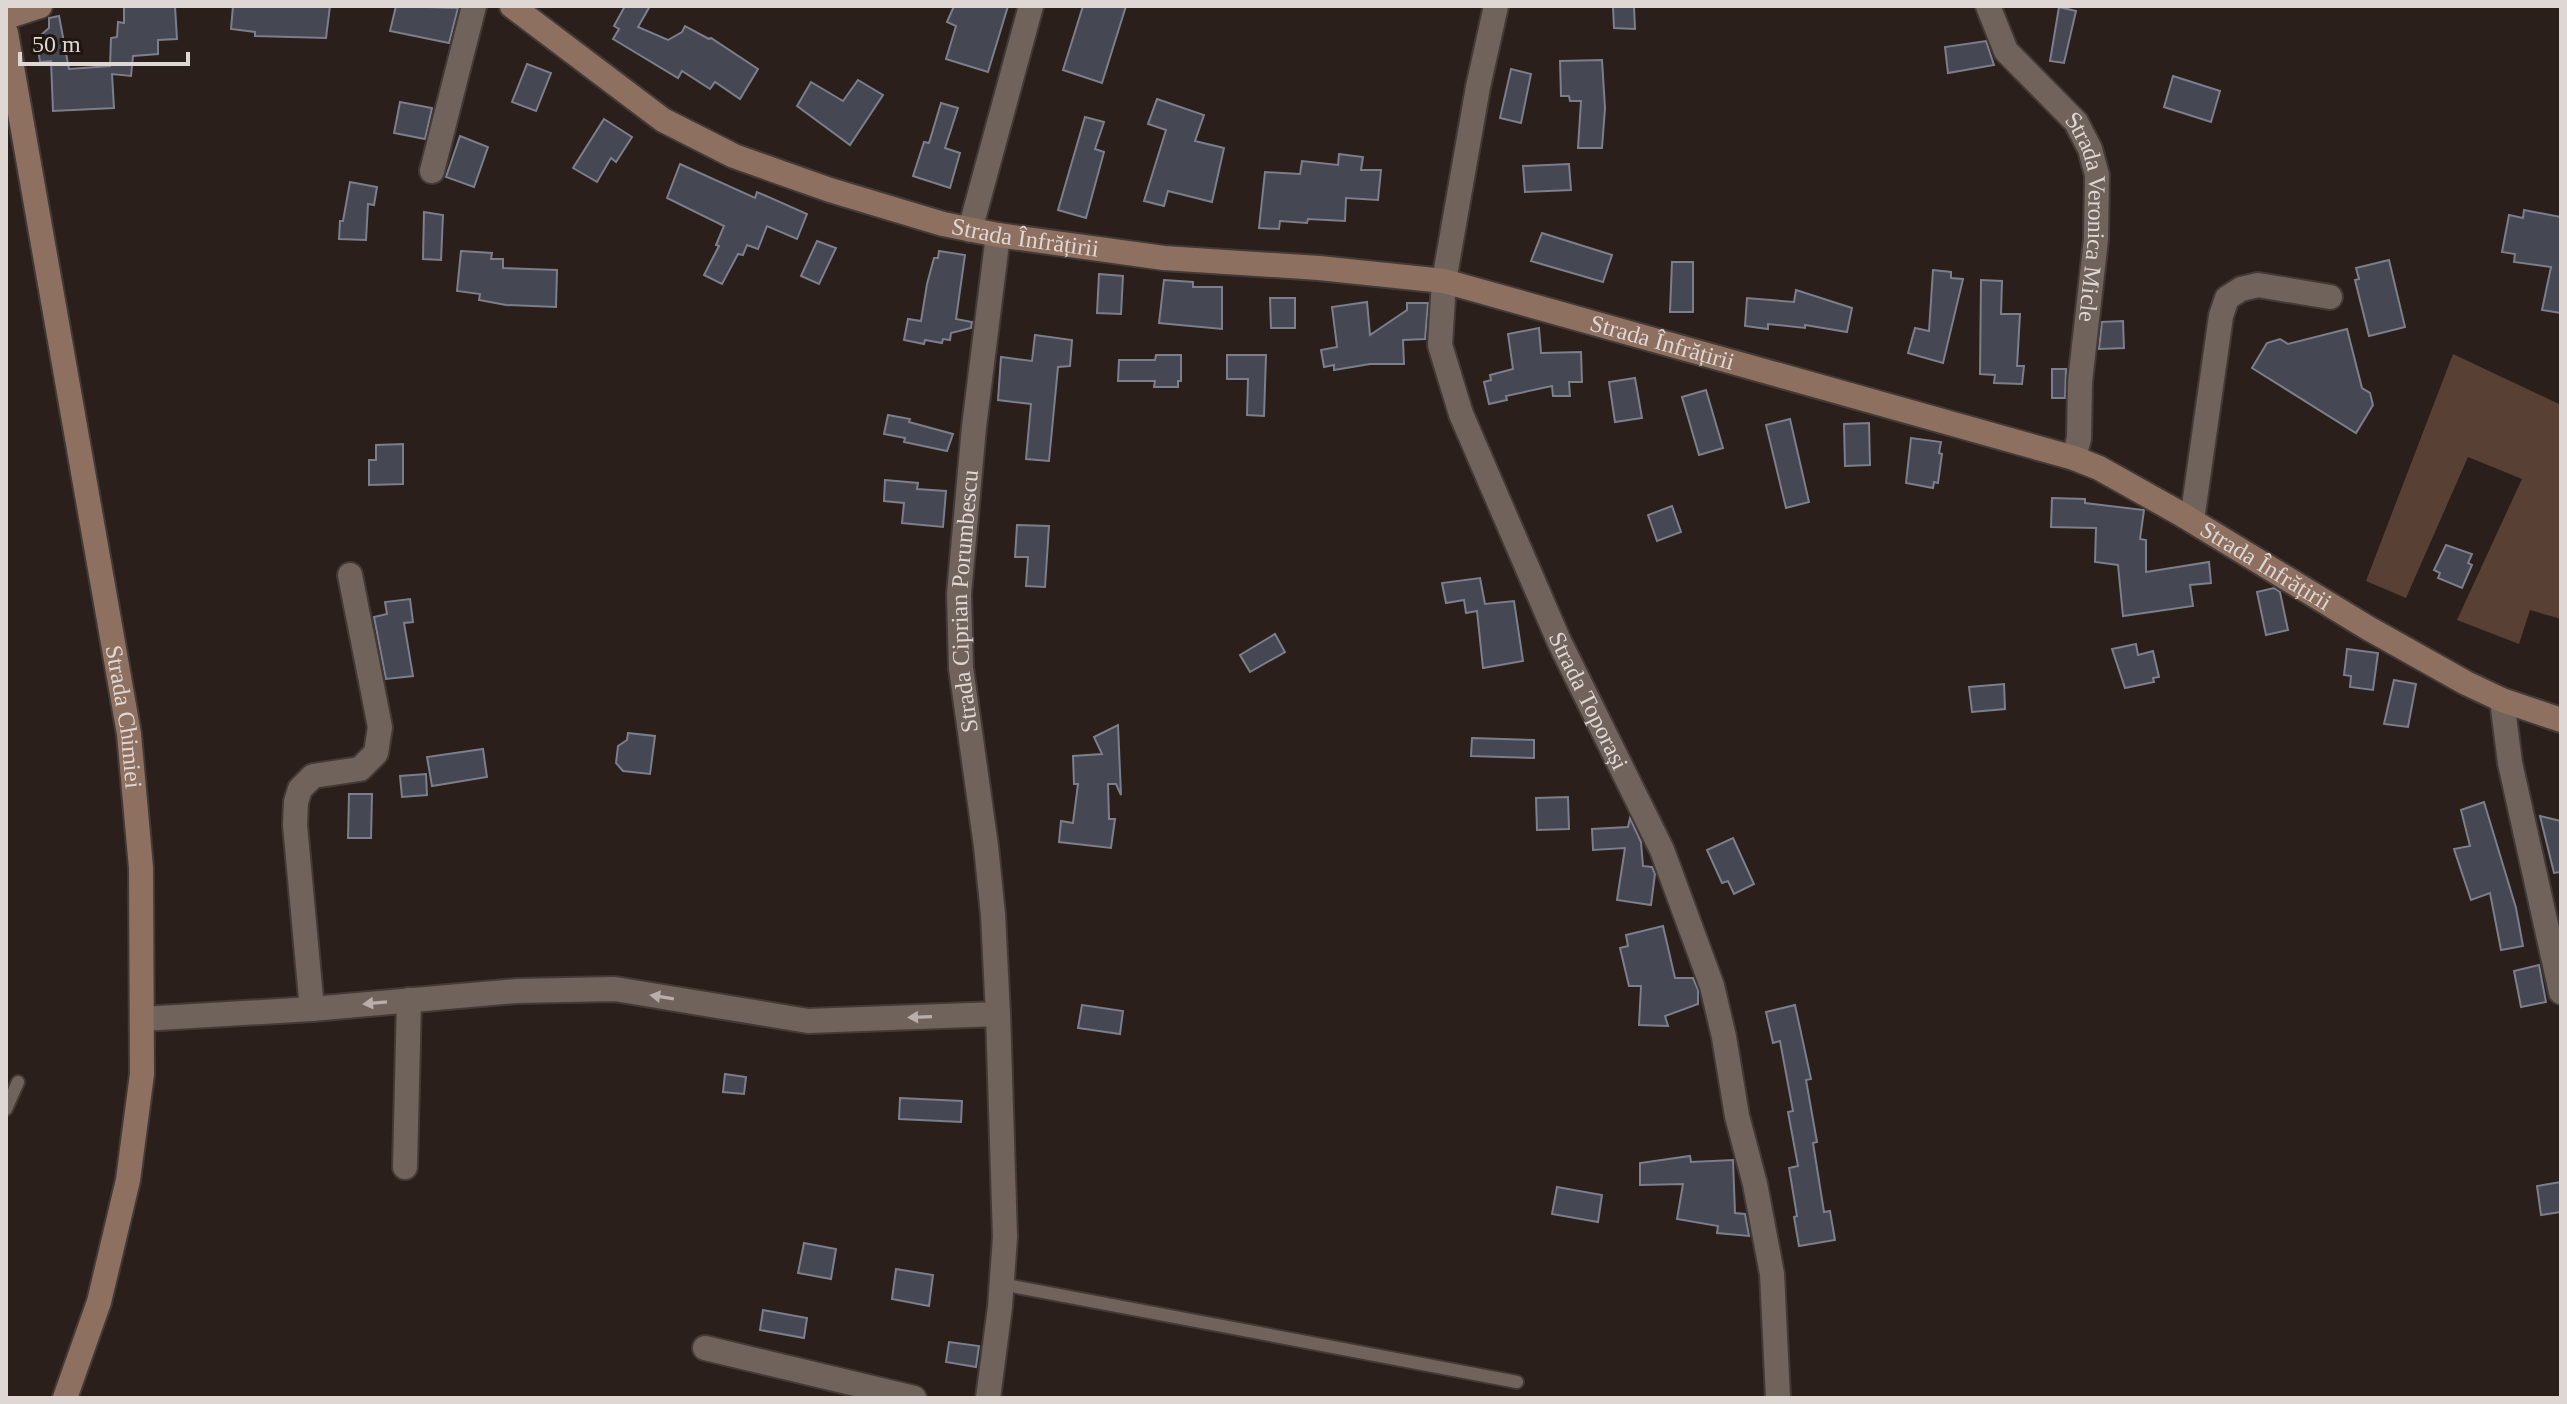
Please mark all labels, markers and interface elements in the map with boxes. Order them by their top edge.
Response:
scale bar [20,16,188,66]
text: 50 m [32,31,81,57]
street label: Strada Veronica Micle [2060,106,2110,324]
street label: Strada Înfrățirii [949,213,1101,262]
street label: Strada Înfrățirii [1587,310,1738,375]
street label: Strada Ciprian Porumbescu [946,469,983,734]
street label: Strada Înfrățirii [2196,516,2336,616]
street label: Strada Toporași [1544,628,1634,774]
street label: Strada Chimiei [101,643,147,790]
one-way arrow [649,990,674,1003]
one-way arrow [362,997,387,1010]
one-way arrow [907,1010,932,1023]

